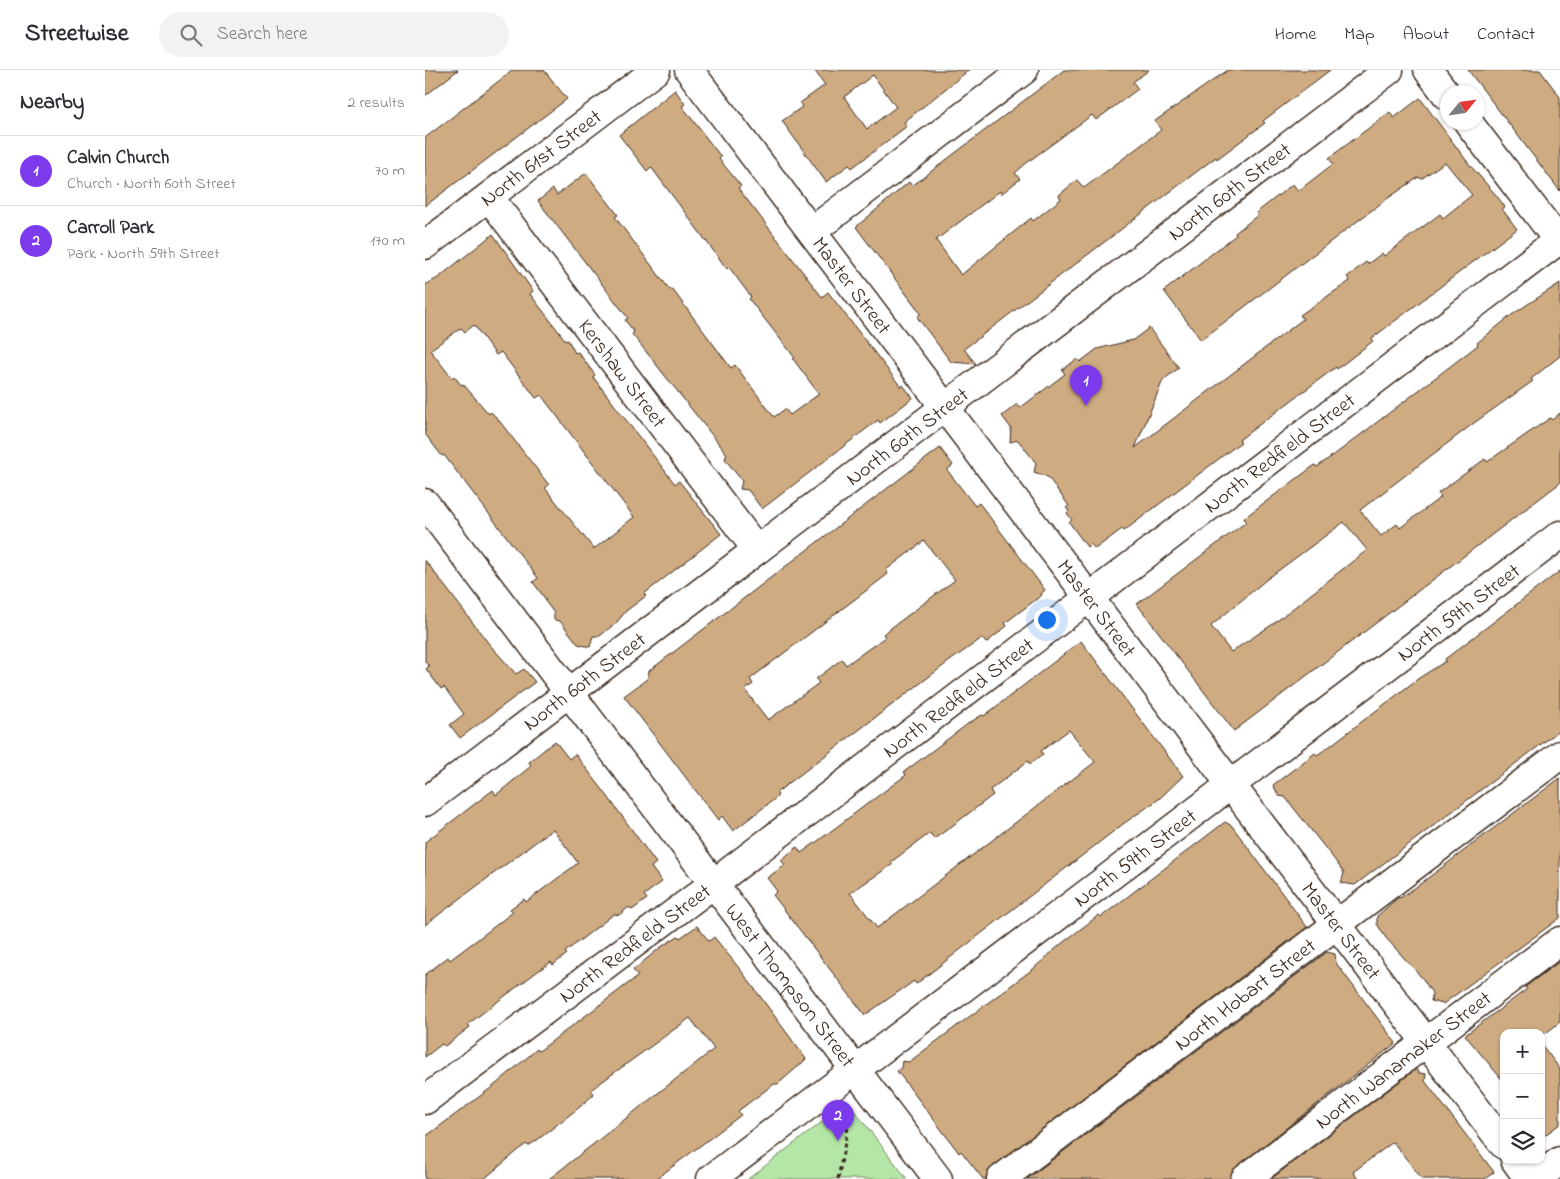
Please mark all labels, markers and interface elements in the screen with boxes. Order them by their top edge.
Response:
search box [159,12,509,57]
text: Streetwise [25,17,129,52]
icon: search [177,21,205,49]
text: Search here [217,21,308,48]
text: Home [1275,22,1316,48]
text: Map [1344,22,1375,48]
text: About [1403,22,1449,48]
text: Contact [1477,22,1535,48]
north arrow [1440,85,1485,130]
text: Nearby [20,88,84,118]
text: 2 results [347,91,405,115]
street label: North 61st Street [475,103,609,215]
street label: North 60th Street [1163,136,1298,249]
text: Calvin Church [67,145,169,172]
text: 1 [33,159,39,183]
text: 70 m [375,159,405,183]
text: Church · North 60th Street [67,172,236,196]
text: Carroll Park [67,215,154,242]
text: 2 [32,229,40,253]
text: 170 m [370,229,405,253]
street label: Master Street [804,231,898,342]
text: Park · North 59th Street [67,242,220,266]
street label: Kershaw Street [570,313,672,435]
pin: 1 [1070,365,1102,406]
street label: North 60th Street [840,381,976,494]
street label: North Redfield Street [1199,387,1363,522]
street label: Master Street [1048,554,1142,664]
street label: North 59th Street [1392,557,1527,670]
your location [1034,607,1060,633]
street label: North 60th Street [518,626,653,739]
street label: North Redfield Street [877,632,1041,766]
street label: North 59th Street [1068,803,1204,916]
street label: Master Street [1293,877,1387,987]
street label: North Redfield Street [554,878,718,1011]
street label: West Thompson Street [717,898,861,1075]
street label: North Hobart Street [1169,932,1323,1059]
street label: North Wanamaker Street [1310,985,1499,1138]
map controls [1500,1029,1545,1164]
button: + [1500,1029,1545,1074]
button: − [1500,1074,1545,1119]
pin: 2 [822,1100,854,1141]
button: layers [1500,1119,1545,1164]

